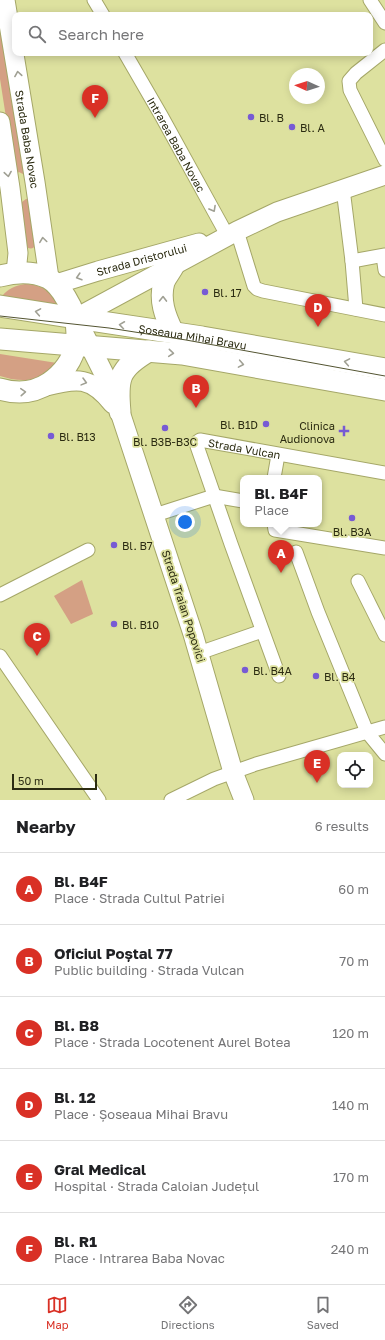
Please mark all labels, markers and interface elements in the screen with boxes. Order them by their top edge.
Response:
search box [12,12,373,56]
icon: search [26,23,48,45]
text: Search here [58,25,144,43]
north arrow [289,68,325,104]
one-way arrow [14,71,22,78]
pin: F [82,85,108,118]
street label: Strada Baba Novac [13,89,42,189]
street label: Intrarea Baba Novac [145,94,208,194]
place label: Bl. B [259,111,284,124]
marker: Bl. B [246,112,256,122]
place label: Bl. A [300,121,325,134]
marker: Bl. A [287,122,297,132]
one-way arrow [3,171,12,177]
one-way arrow [209,205,216,212]
one-way arrow [39,237,48,243]
street label: Strada Dristorului [95,240,188,278]
one-way arrow [76,272,83,281]
place label: Bl. 17 [213,286,242,299]
marker: Bl. 17 [200,287,210,297]
pin: D [305,294,331,327]
one-way arrow [159,296,167,302]
one-way arrow [35,308,41,317]
one-way arrow [119,321,125,330]
street label: Șoseaua Mihai Bravu [138,321,248,351]
one-way arrow [168,349,174,358]
one-way arrow [343,358,350,367]
one-way arrow [238,360,244,368]
pin: B [183,375,209,408]
one-way arrow [80,377,87,386]
one-way arrow [20,387,26,396]
place label: Bl. B1D [220,418,258,431]
marker: Bl. B1D [261,419,271,429]
place label: Clinica Audionova [280,419,335,445]
marker: Bl. B3B-B3C [160,423,170,433]
marker: Clinica Audionova [338,425,350,437]
place label: Bl. B13 [59,430,96,443]
marker: Bl. B13 [46,431,56,441]
place label: Bl. B3B-B3C [133,435,197,448]
street label: Strada Vulcan [207,435,282,461]
popup [240,475,322,527]
text: Bl. B4F [254,484,308,502]
text: Place [254,502,289,518]
your location [175,512,195,532]
marker: Bl. B3A [347,513,357,523]
place label: Bl. B3A [333,525,372,538]
place label: Bl. B7 [122,539,153,552]
marker: Bl. B7 [109,540,119,550]
pin: A [268,540,294,573]
street label: Strada Traian Popovici [160,548,208,664]
place label: Bl. B10 [122,618,159,631]
marker: Bl. B10 [109,619,119,629]
pin: C [24,623,50,656]
place label: Bl. B4A [253,664,293,677]
marker: Bl. B4A [240,665,250,675]
place label: Bl. B4 [324,670,356,683]
marker: Bl. B4 [311,671,321,681]
pin: E [304,750,330,783]
map controls [337,752,373,788]
button: locate [337,752,373,788]
scale bar [12,772,97,791]
text: 50 m [18,774,44,787]
text: Nearby [16,816,76,837]
text: 6 results [315,818,369,834]
text: Bl. B4F [54,872,108,890]
text: A [24,881,34,897]
text: 60 m [338,881,369,897]
text: Place · Strada Cultul Patriei [54,890,225,906]
text: Oficiul Poștal 77 [54,944,173,962]
text: B [24,953,34,969]
text: 70 m [339,953,369,969]
text: Public building · Strada Vulcan [54,962,244,978]
text: Bl. B8 [54,1016,99,1034]
text: C [24,1025,34,1041]
text: 120 m [332,1025,369,1041]
text: Place · Strada Locotenent Aurel Botea [54,1034,291,1050]
text: Bl. 12 [54,1088,96,1106]
text: D [24,1097,34,1113]
text: 140 m [332,1097,369,1113]
text: Place · Șoseaua Mihai Bravu [54,1106,228,1122]
text: Gral Medical [54,1160,146,1178]
text: E [25,1169,33,1185]
text: 170 m [333,1169,369,1185]
text: Hospital · Strada Caloian Județul [54,1178,259,1194]
text: Bl. R1 [54,1232,97,1250]
text: F [25,1241,33,1257]
text: 240 m [331,1241,369,1257]
text: Place · Intrarea Baba Novac [54,1250,225,1266]
tab: Map [46,1294,69,1331]
tab: Directions [161,1294,215,1331]
tab: Saved [307,1294,339,1331]

